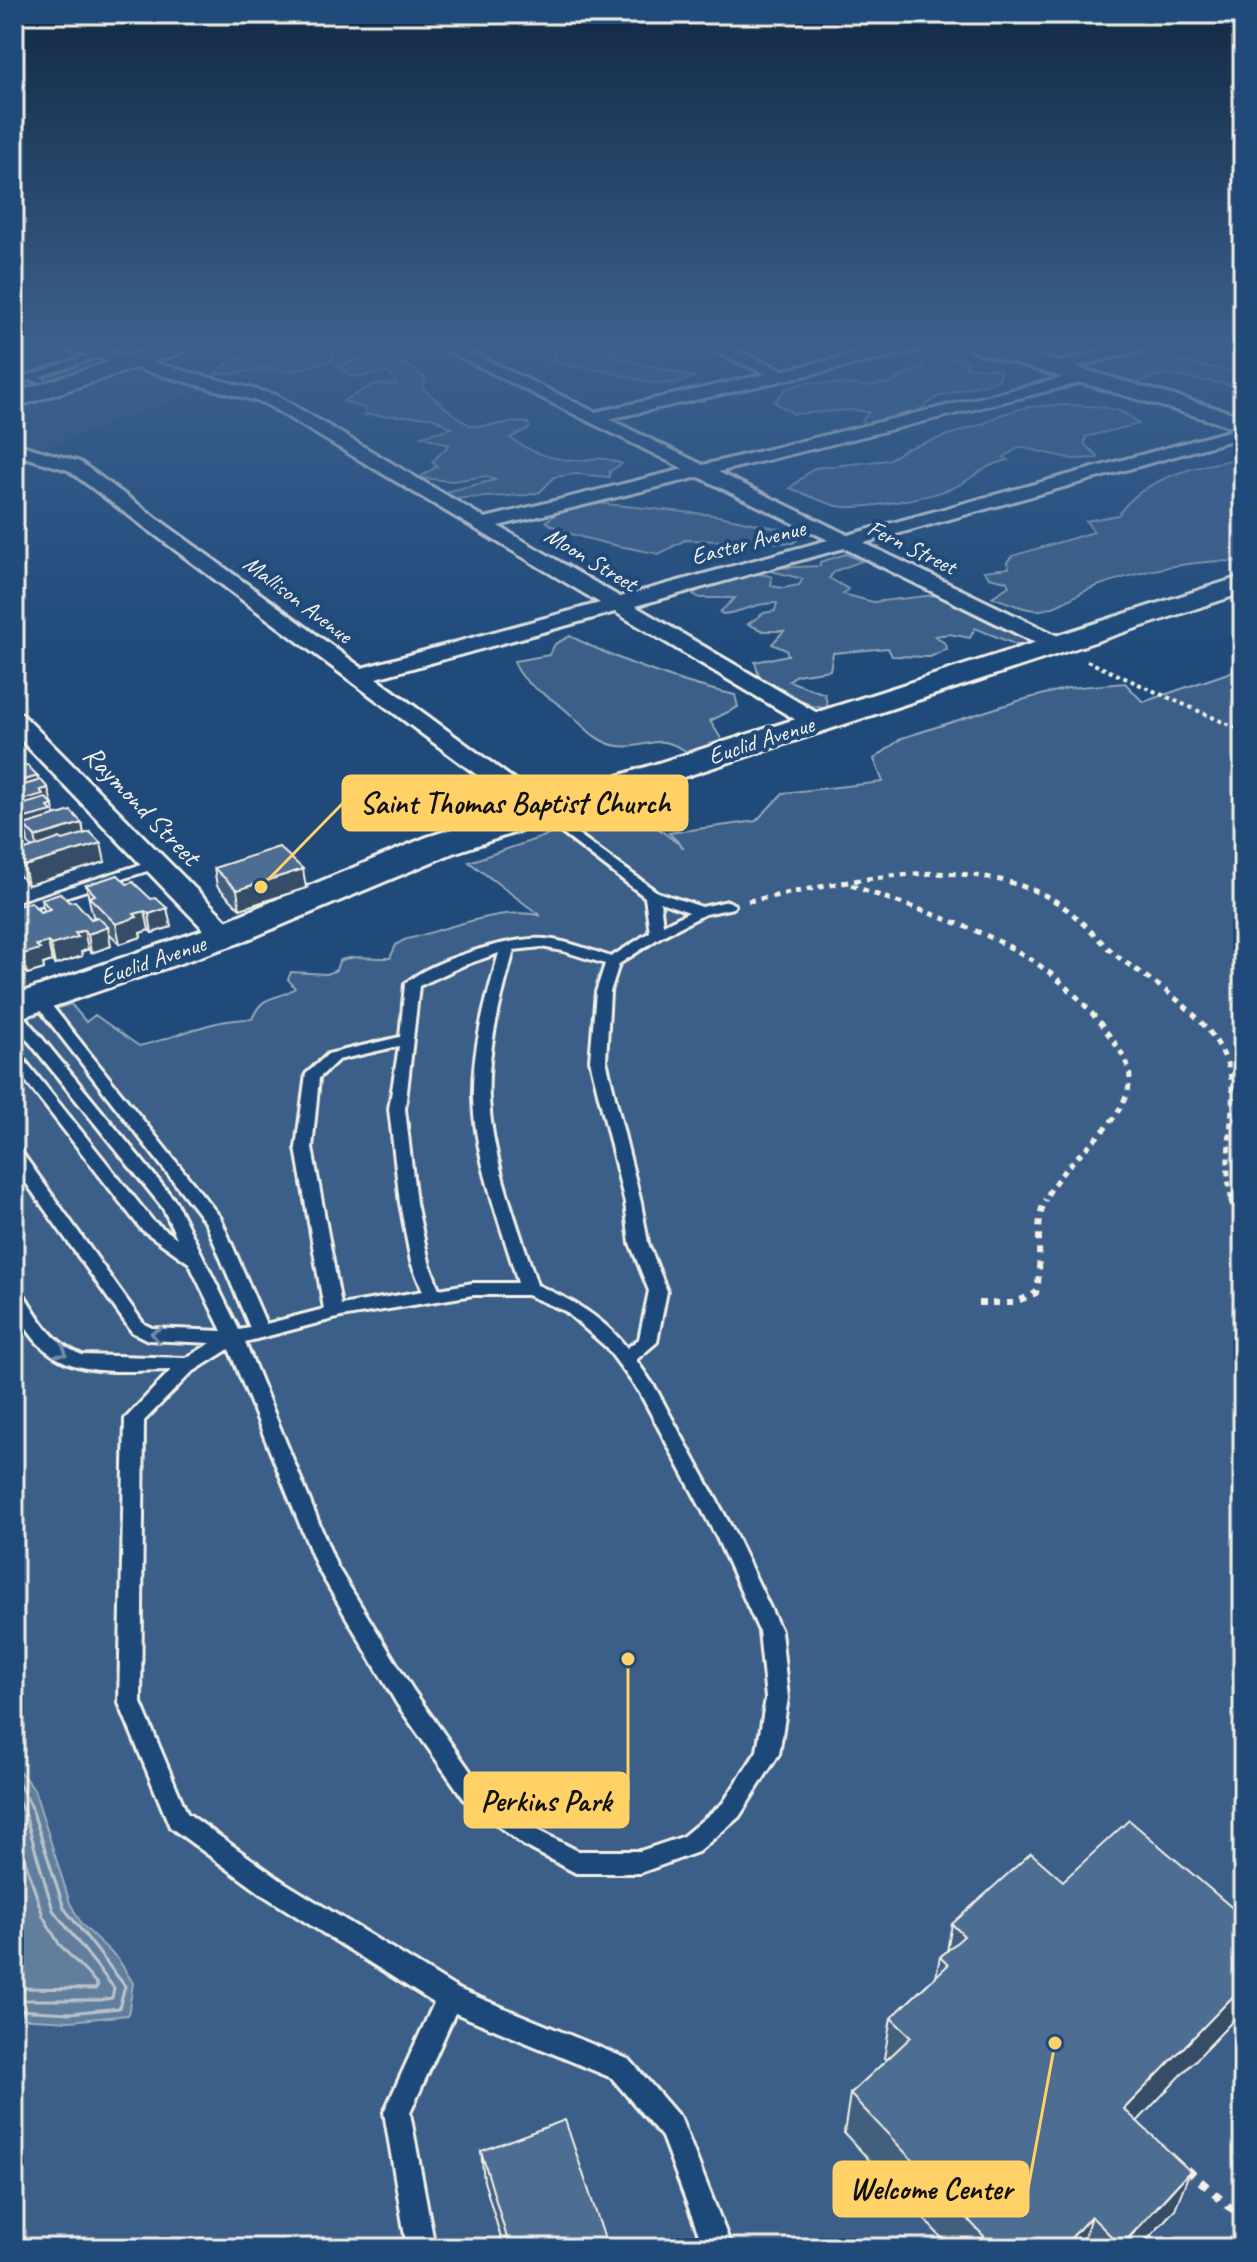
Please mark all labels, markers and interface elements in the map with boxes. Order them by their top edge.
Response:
street label: Easter Avenue [688,512,810,572]
street label: Fern Street [863,513,963,582]
street label: Moon Street [539,520,644,599]
street label: Mallison Avenue [237,548,360,651]
street label: Euclid Avenue [705,708,820,771]
street label: Raymond Street [76,738,210,874]
callout: Saint Thomas Baptist Church [343,776,687,830]
text: Saint Thomas Baptist Church [360,784,672,822]
street label: Euclid Avenue [97,927,212,992]
one-way arrow [149,1327,163,1344]
one-way arrow [53,1343,67,1358]
callout: Perkins Park [465,1773,628,1827]
text: Perkins Park [481,1782,614,1820]
callout: Welcome Center [834,2162,1028,2216]
text: Welcome Center [850,2170,1015,2208]

